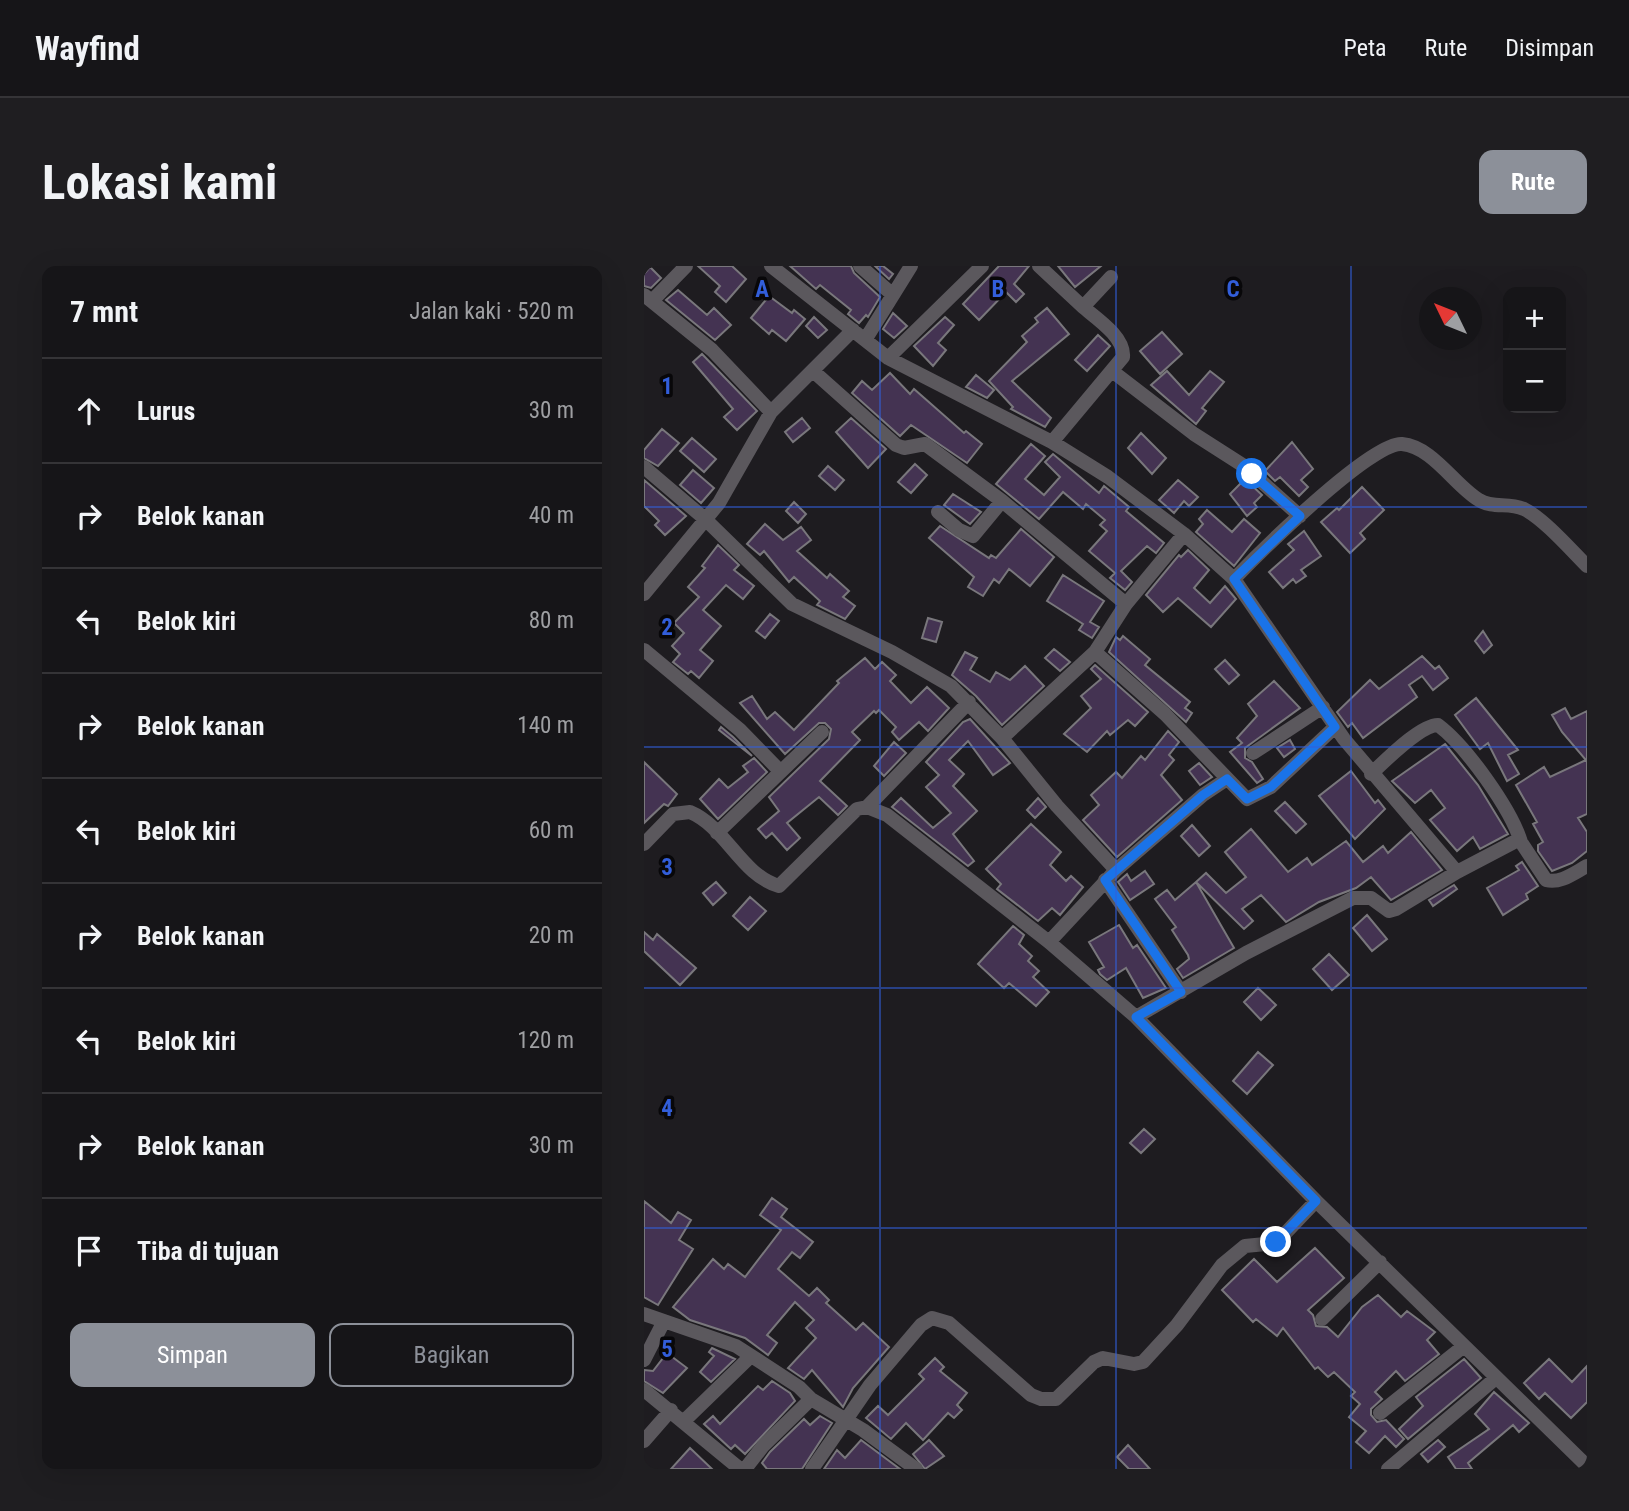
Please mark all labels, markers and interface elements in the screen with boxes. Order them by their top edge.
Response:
text: Wayfind [35,29,140,68]
text: Peta [1344,34,1387,62]
text: Rute [1425,34,1467,62]
text: Disimpan [1505,34,1594,62]
button: Rute [1479,150,1587,214]
text: Lokasi kami [42,154,277,211]
text: A [755,276,769,303]
text: B [992,276,1004,303]
text: C [1226,276,1240,303]
north arrow [1419,287,1482,350]
map controls [1503,287,1566,413]
button: + [1503,287,1566,350]
text: 7 mnt [70,294,138,329]
text: Jalan kaki · 520 m [409,298,574,325]
button: − [1503,350,1566,413]
text: 1 [661,373,673,400]
icon: ahead [70,392,108,430]
text: Lurus [137,396,195,426]
text: 30 m [529,397,574,424]
route start [1236,458,1267,489]
icon: right [70,497,108,535]
text: Belok kanan [137,501,264,531]
text: 40 m [529,502,574,529]
icon: left [70,602,108,640]
text: Belok kiri [137,606,236,636]
text: 80 m [529,607,574,634]
text: 2 [661,614,673,641]
icon: right [70,707,108,745]
text: Belok kanan [137,711,264,741]
text: 140 m [517,712,574,739]
icon: left [70,812,108,850]
text: Belok kiri [137,816,236,846]
text: 60 m [529,817,574,844]
text: 3 [661,854,673,881]
icon: right [70,917,108,955]
text: Belok kanan [137,921,264,951]
text: 20 m [529,922,574,949]
icon: left [70,1022,108,1060]
text: Belok kiri [137,1026,236,1056]
text: 120 m [517,1027,574,1054]
text: 4 [661,1095,673,1122]
icon: right [70,1127,108,1165]
text: Belok kanan [137,1131,264,1161]
text: 30 m [529,1132,574,1159]
route end [1260,1226,1291,1257]
icon: arrive [70,1232,108,1270]
text: Tiba di tujuan [137,1236,279,1266]
button: Simpan [70,1323,315,1387]
button: Bagikan [329,1323,574,1387]
text: 5 [661,1336,673,1363]

